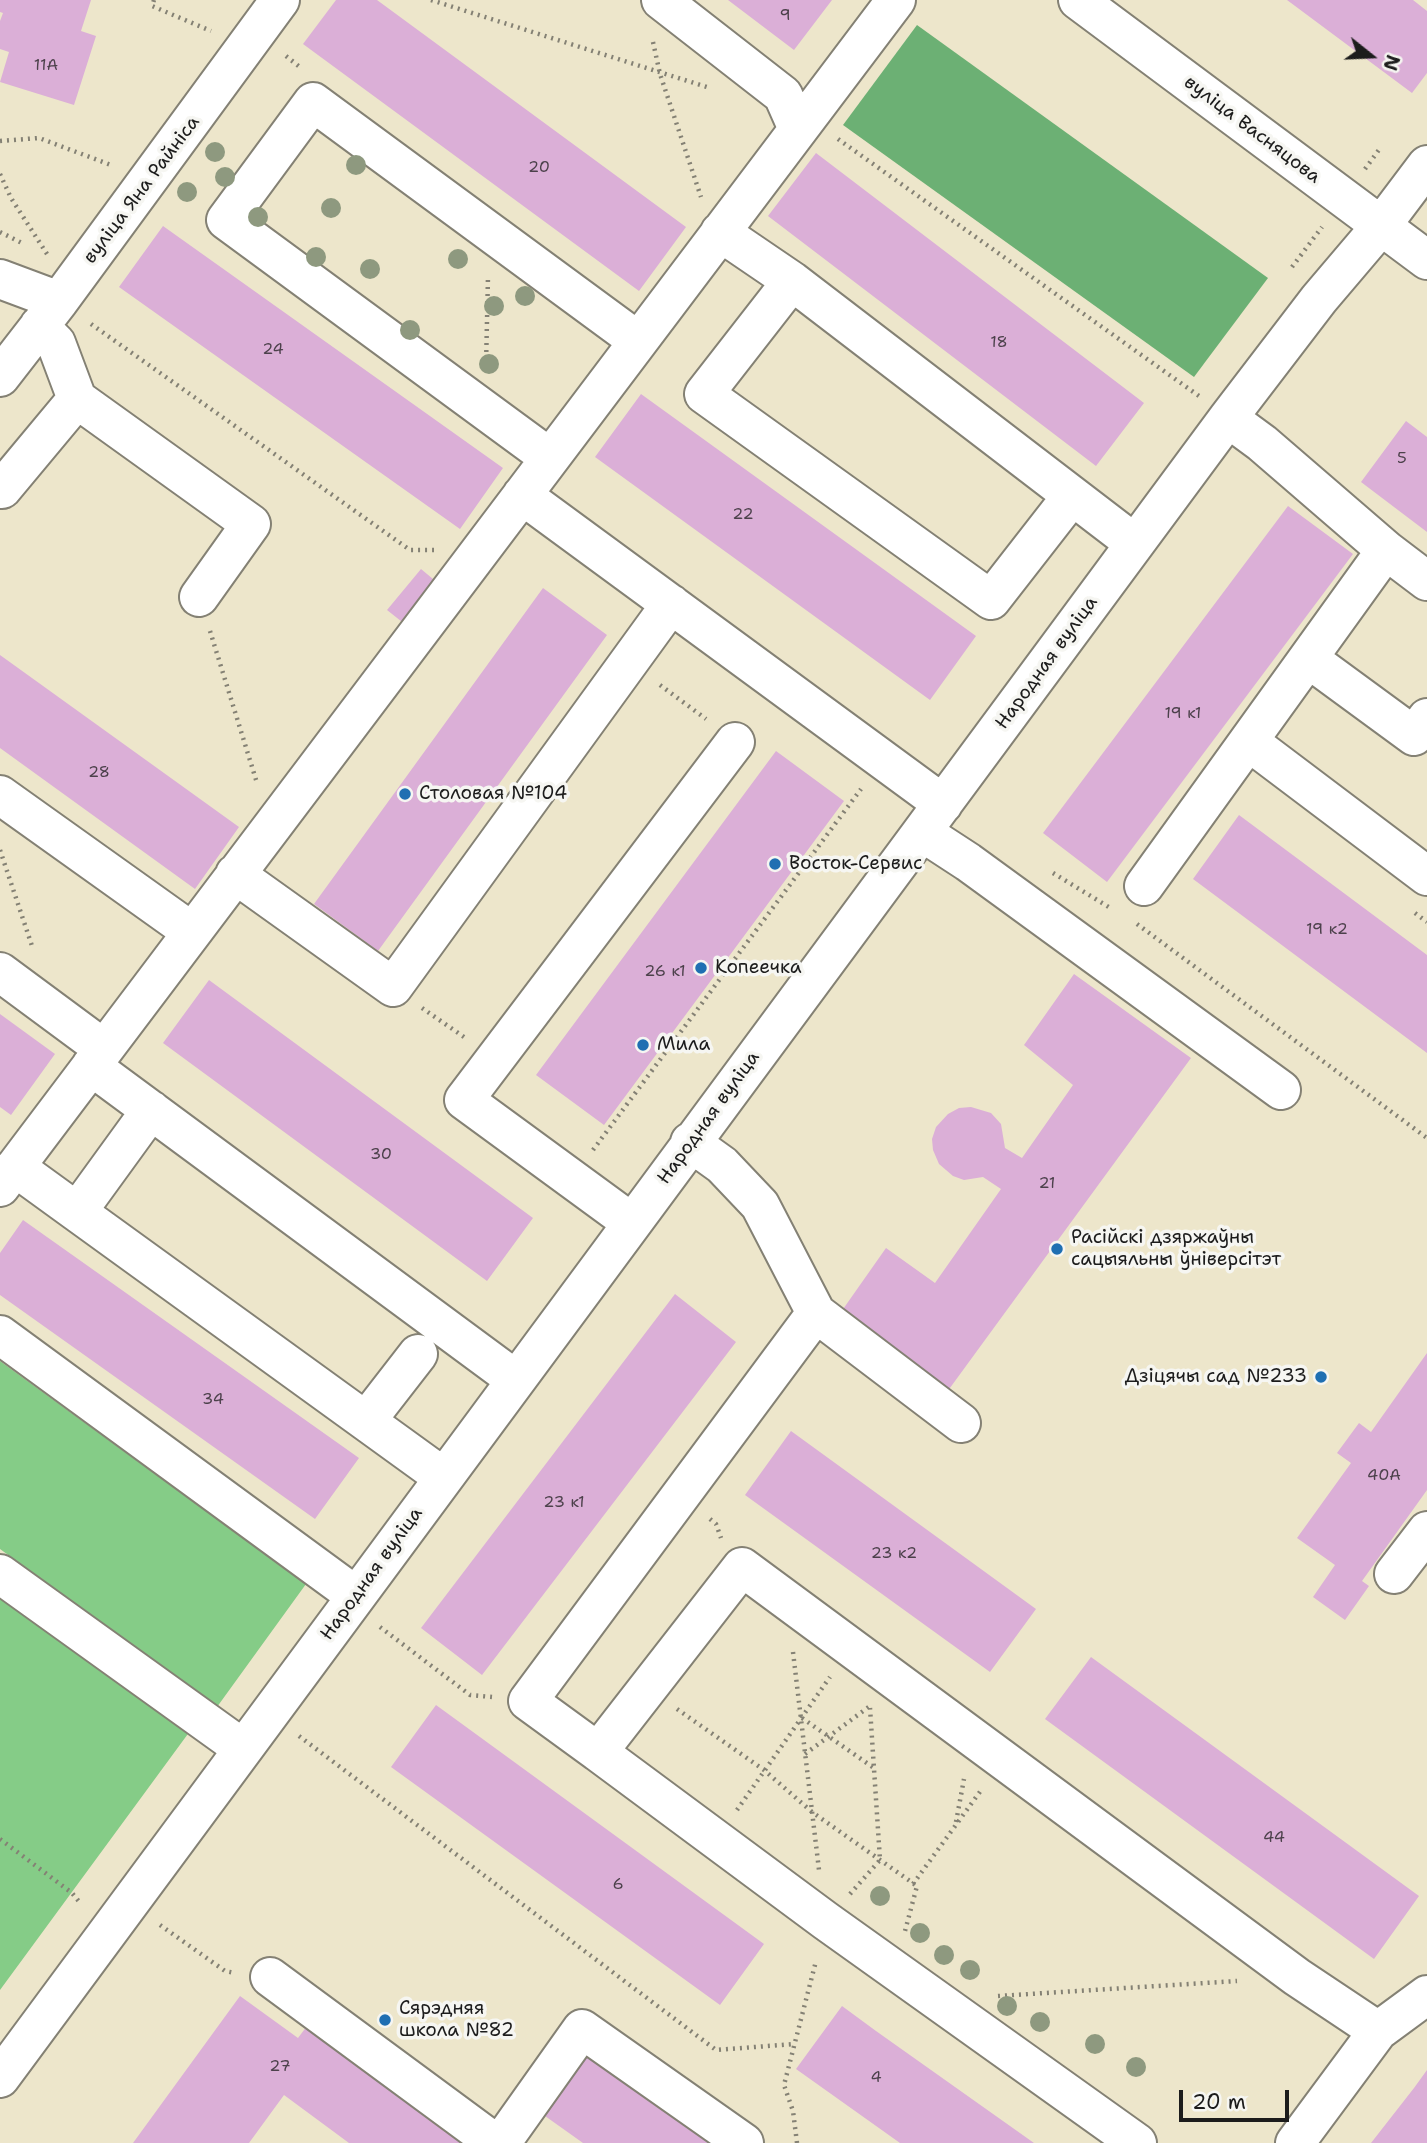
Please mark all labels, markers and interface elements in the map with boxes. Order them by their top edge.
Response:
house number: 9 [779,6,791,26]
north arrow [1336,21,1406,91]
text: N [1377,52,1406,74]
house number: 11А [34,56,58,76]
street label: вуліца Васняцова [1179,71,1325,189]
street label: вуліца Яна Райніса [79,112,205,268]
house number: 20 [528,158,550,178]
house number: 18 [990,333,1008,353]
house number: 24 [262,340,284,360]
house number: 5 [1397,449,1407,469]
house number: 22 [732,505,754,525]
street label: Народная вуліца [991,592,1103,734]
house number: 19 к1 [1165,704,1201,724]
house number: 28 [88,763,110,783]
place label: Столовая №104 [419,783,567,805]
marker: Столовая №104 [397,786,413,802]
place label: Восток-Сервис [789,853,923,875]
marker: Восток-Сервис [767,856,783,872]
house number: 19 к2 [1306,920,1348,940]
place label: Копеечка [715,957,802,979]
marker: Копеечка [693,960,709,976]
house number: 26 к1 [644,962,686,982]
place label: Мила [657,1034,710,1056]
marker: Мила [635,1037,651,1053]
street label: Народная вуліца [653,1047,765,1189]
house number: 30 [370,1145,392,1165]
house number: 21 [1038,1174,1056,1194]
place label: Расійскі дзяржаўны сацыяльны ўніверсітэт [1071,1227,1281,1271]
marker: Расійскі дзяржаўны сацыяльны ўніверсітэт [1049,1241,1065,1257]
place label: Дзіцячы сад №233 [1125,1366,1307,1388]
marker: Дзіцячы сад №233 [1313,1369,1329,1385]
house number: 34 [202,1390,224,1410]
house number: 40А [1367,1466,1401,1486]
house number: 23 к1 [543,1493,585,1513]
street label: Народная вуліца [316,1503,428,1645]
house number: 23 к2 [871,1544,917,1564]
house number: 44 [1263,1828,1285,1848]
house number: 6 [612,1875,624,1895]
place label: Сярэдняя школа №82 [399,1998,514,2042]
marker: Сярэдняя школа №82 [377,2012,393,2028]
house number: 27 [269,2057,291,2077]
house number: 4 [870,2068,882,2088]
scale bar [1182,2076,1292,2120]
text: 20 m [1192,2088,1246,2116]

